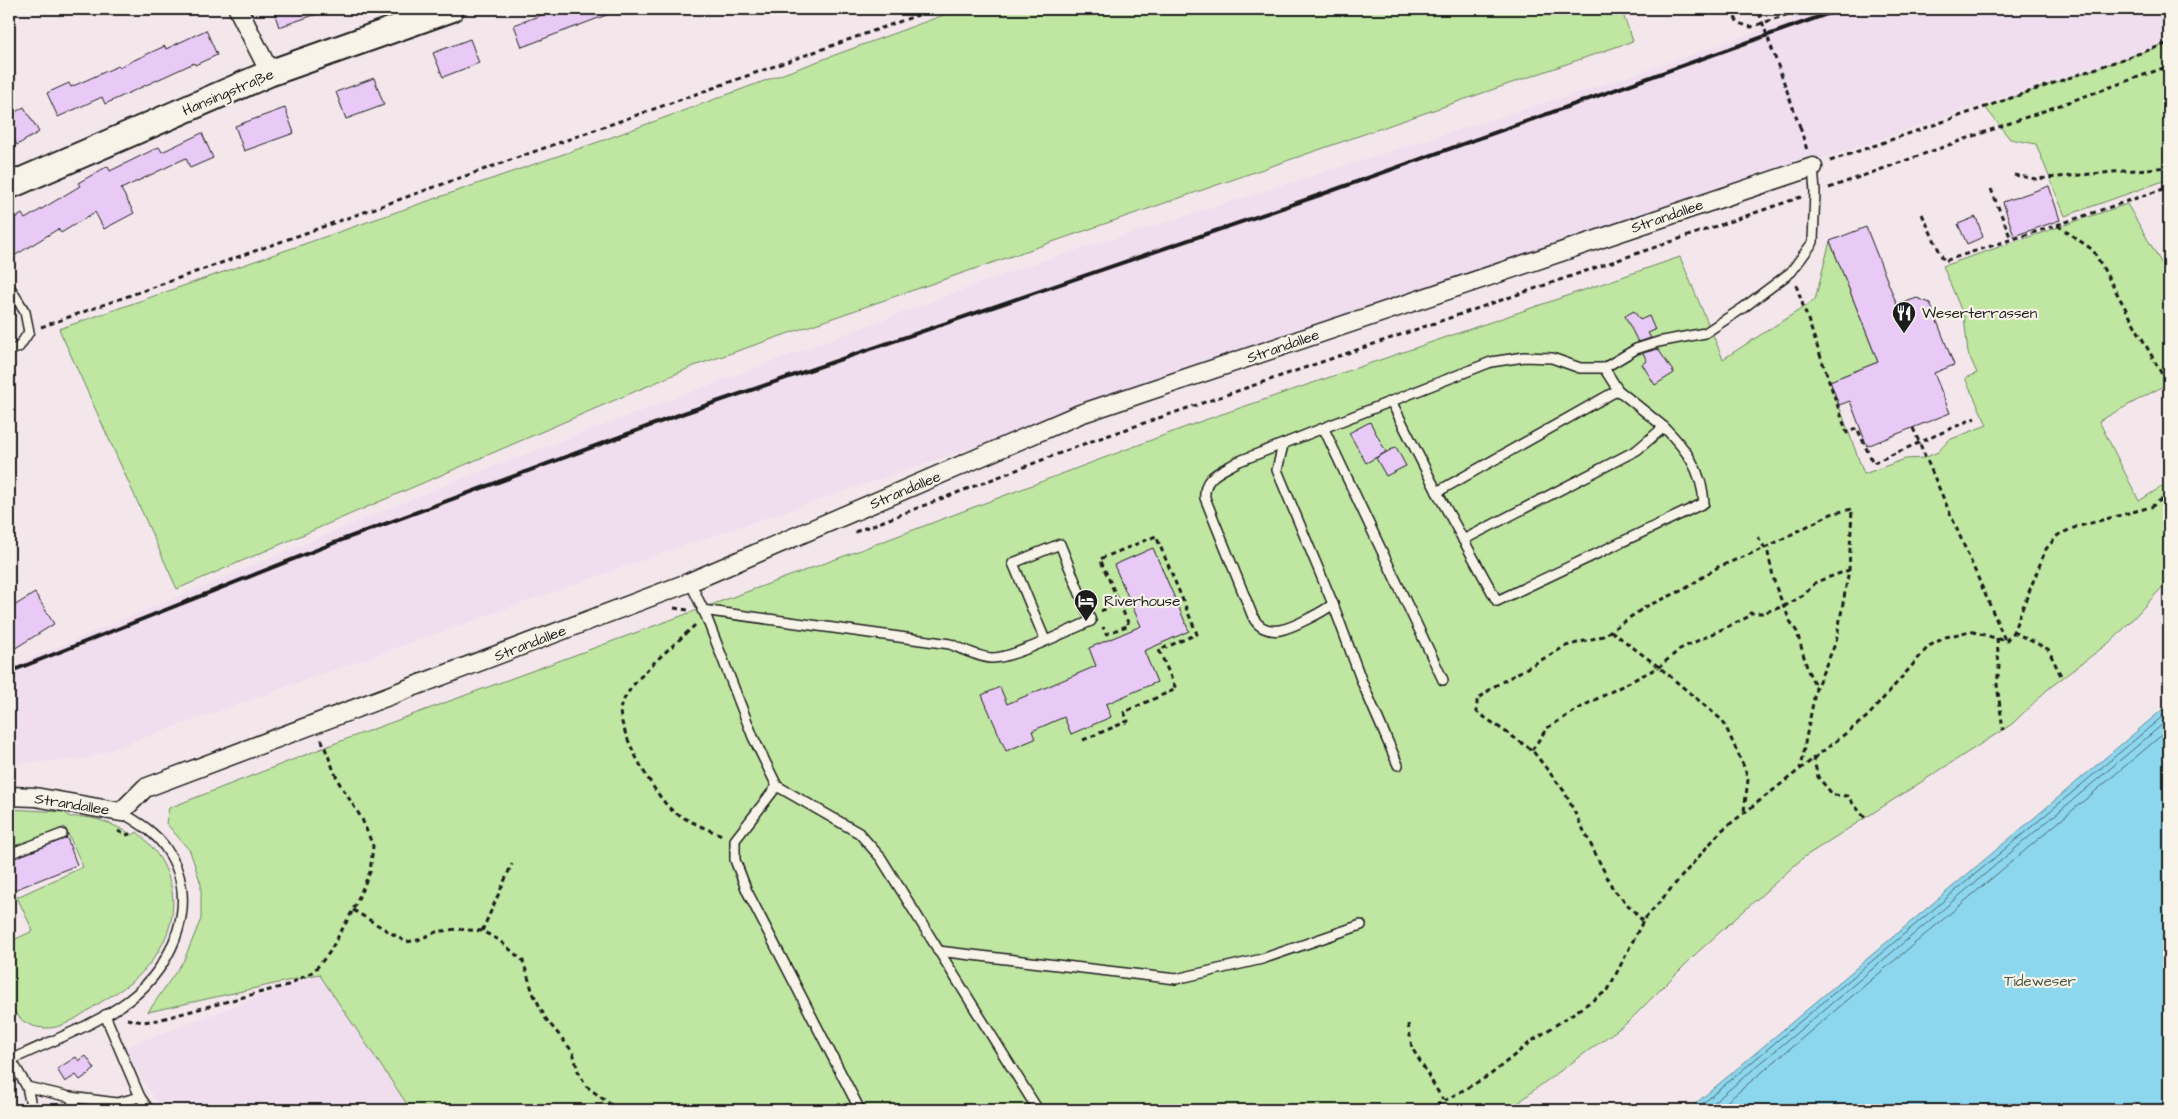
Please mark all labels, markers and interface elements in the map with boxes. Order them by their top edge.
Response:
street label: Hansingstraße [179,64,278,122]
street label: Strandallee [1628,194,1706,239]
restaurant icon: Weserterrassen [1891,300,1917,334]
place label: Weserterrassen [1922,303,2038,324]
street label: Strandallee [1244,324,1322,369]
street label: Strandallee [866,466,944,515]
hotel icon: Riverhouse [1073,588,1099,622]
place label: Riverhouse [1104,591,1180,612]
street label: Strandallee [491,620,569,667]
street label: Strandallee [33,788,111,821]
park label: Tideweser [2004,971,2076,992]

